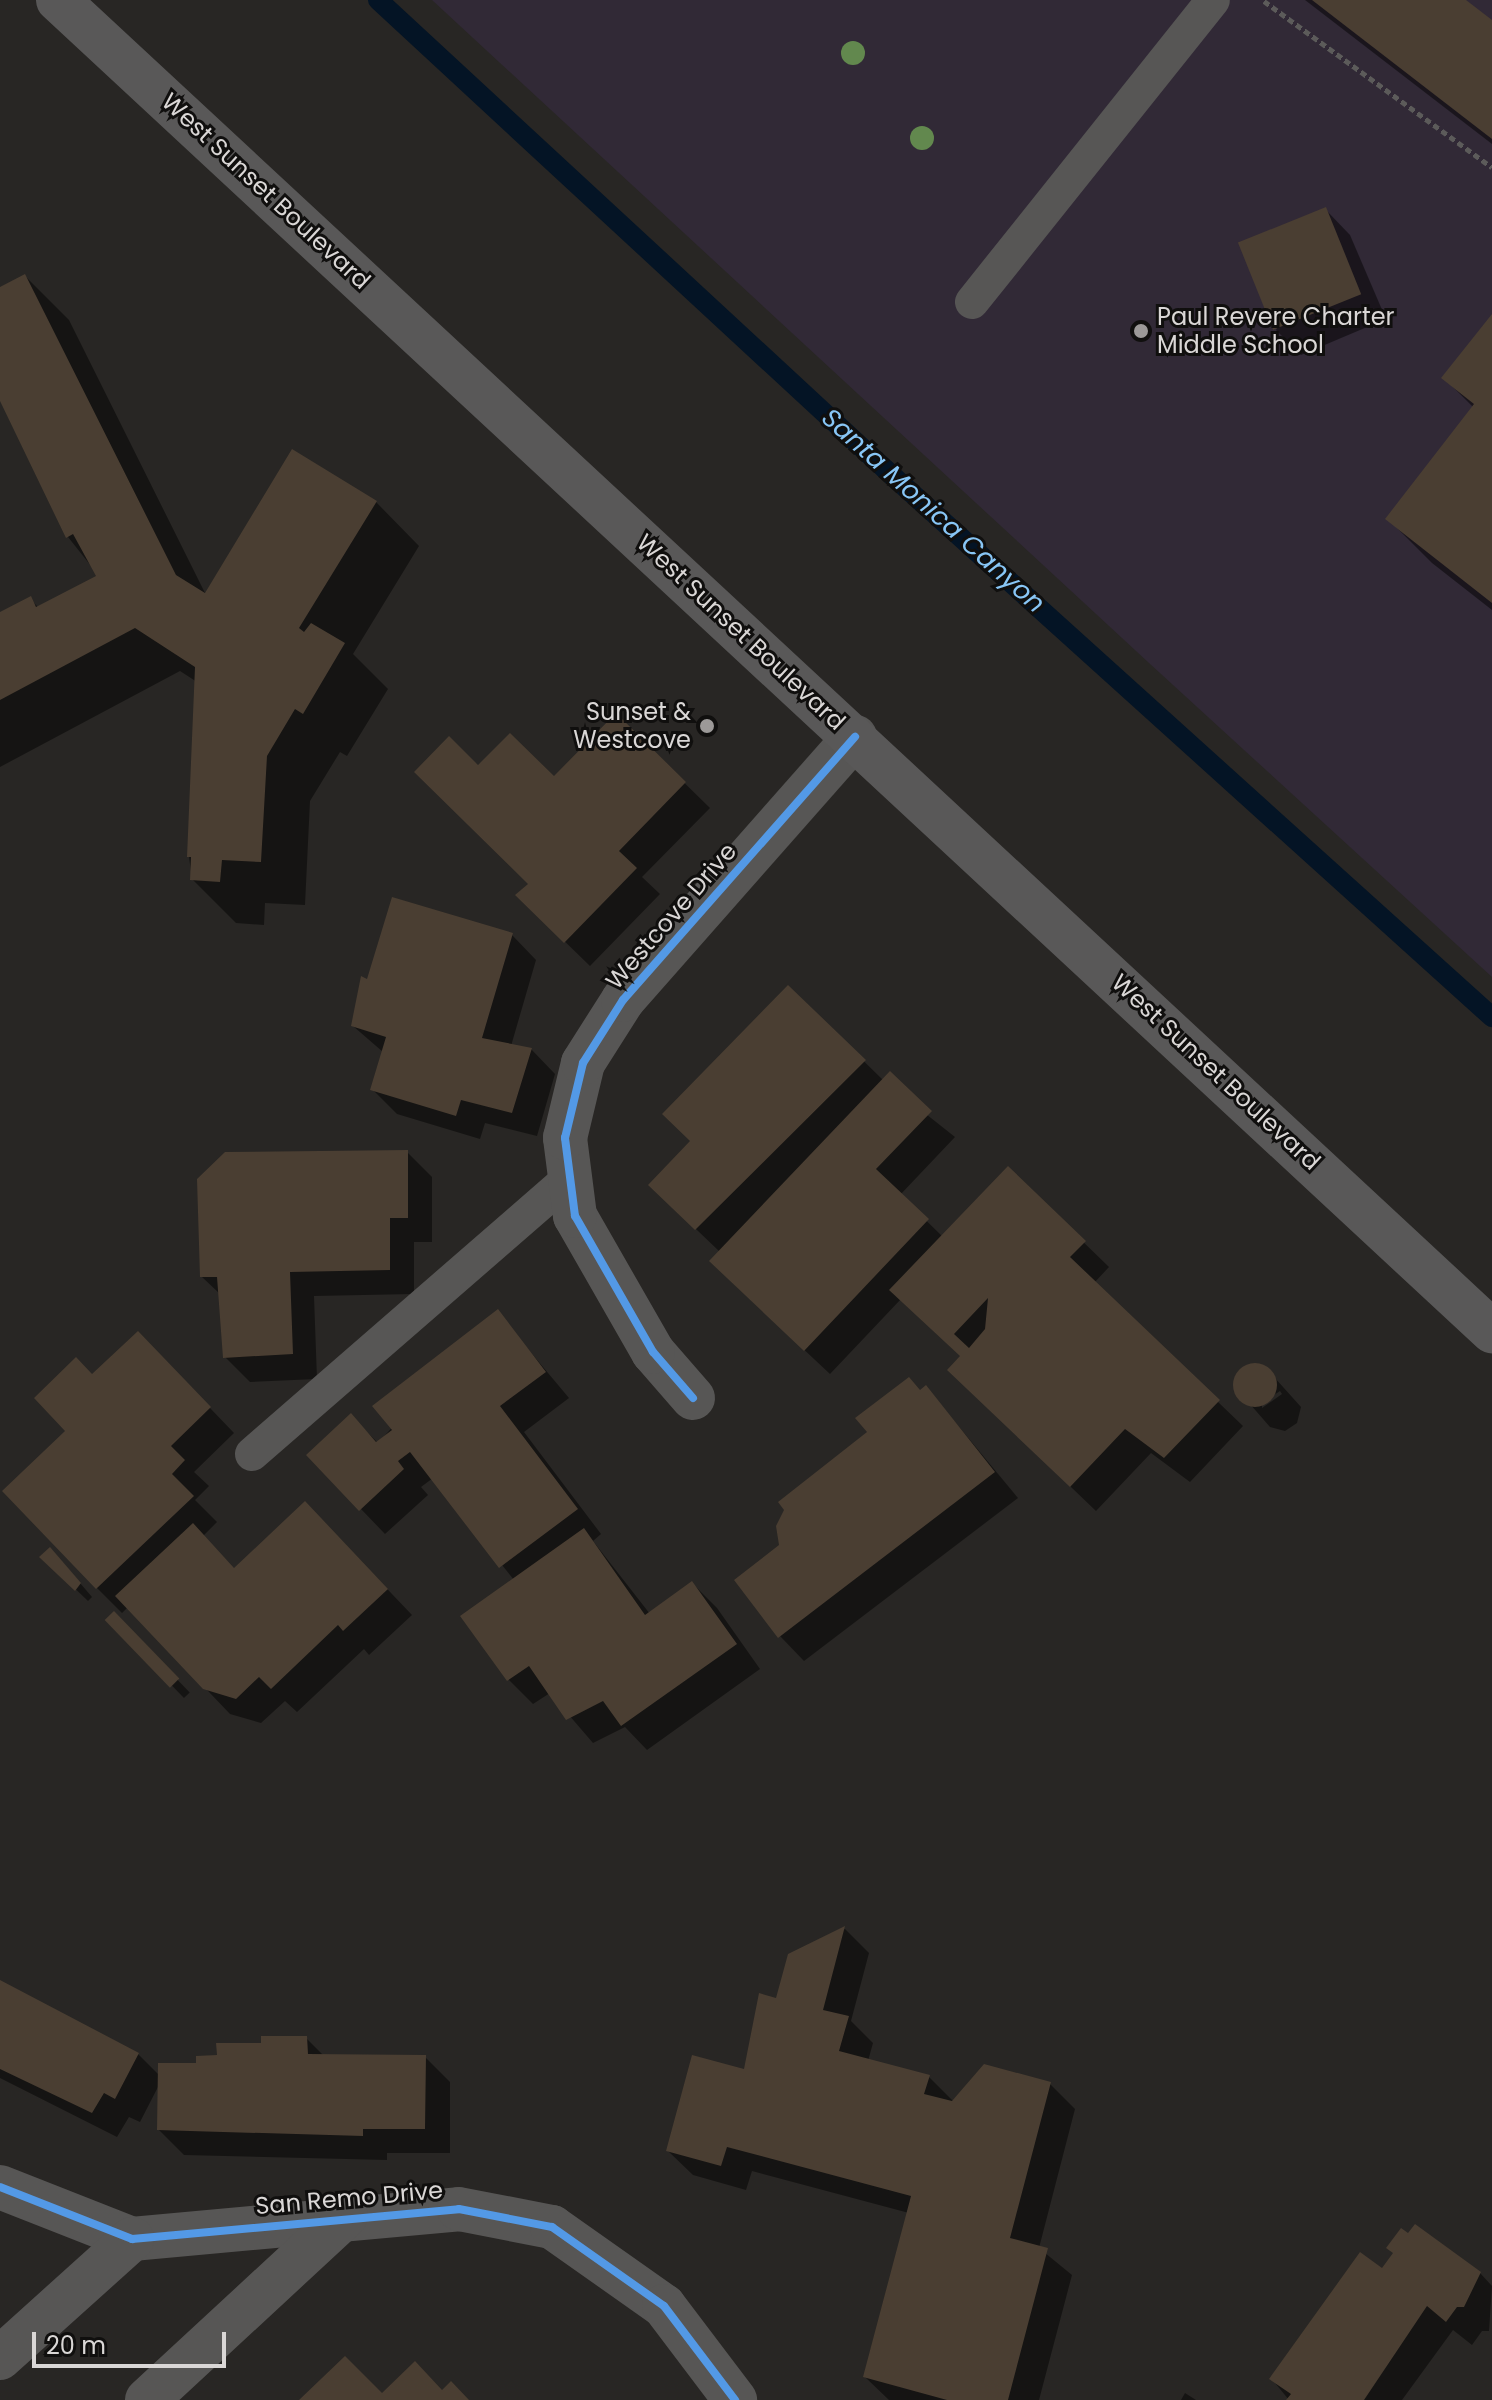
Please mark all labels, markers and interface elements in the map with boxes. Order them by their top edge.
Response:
street label: West Sunset Boulevard [156,87,376,295]
place label: Paul Revere Charter Middle School [1157,303,1394,359]
marker: Paul Revere Charter Middle School [1132,322,1150,340]
water label: Santa Monica Canyon [815,403,1051,619]
street label: West Sunset Boulevard [631,528,851,736]
place label: Sunset & Westcove [573,698,691,754]
marker: Sunset & Westcove [698,717,716,735]
street label: Westcove Drive [600,837,742,995]
street label: West Sunset Boulevard [1106,968,1326,1176]
street label: San Remo Drive [254,2175,444,2221]
scale bar [36,2316,230,2366]
text: 20 m [46,2329,106,2362]

